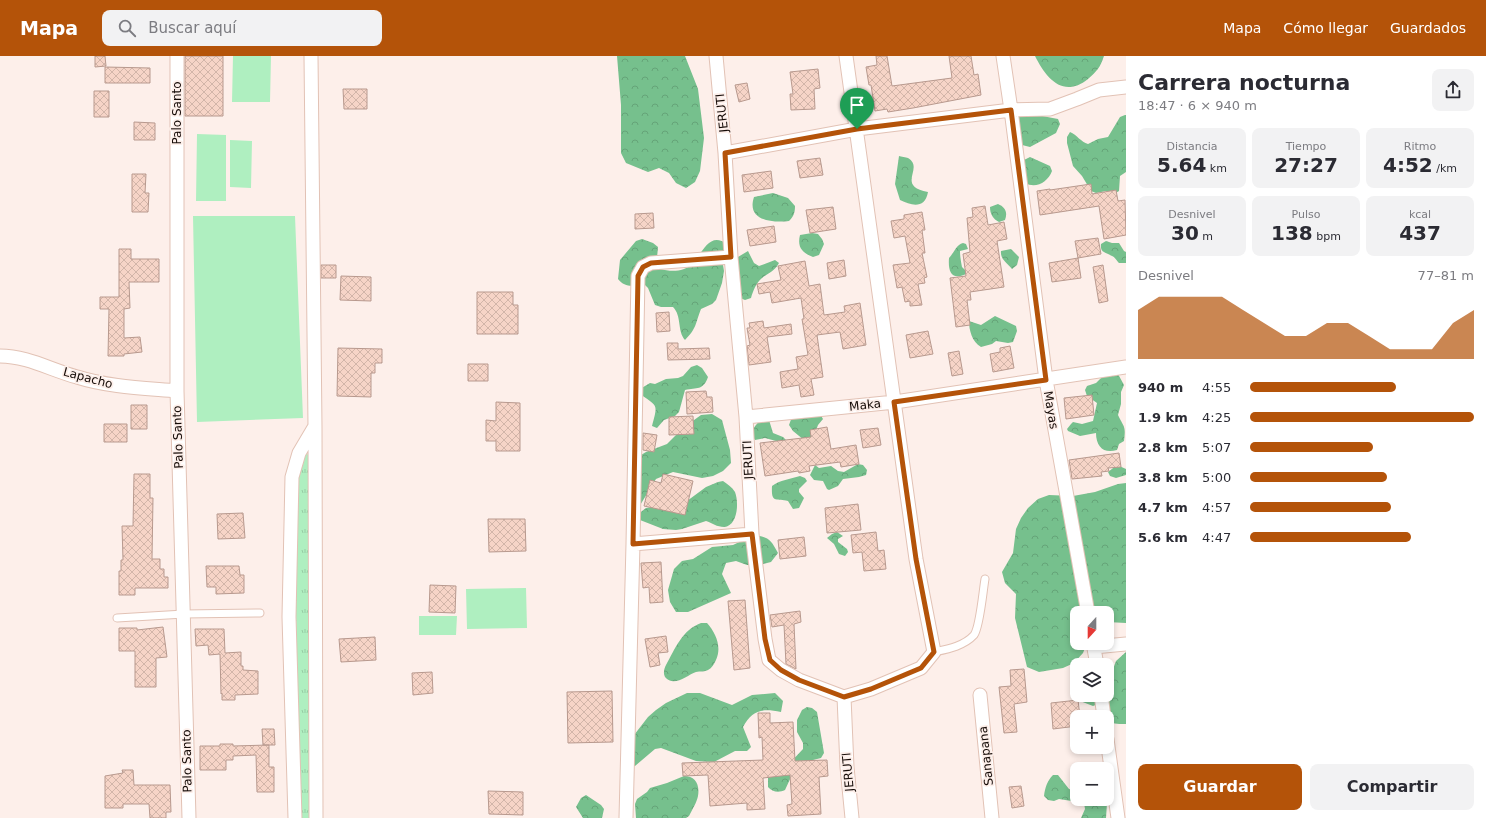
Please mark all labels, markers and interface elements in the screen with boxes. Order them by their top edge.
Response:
search box [102,10,382,46]
text: Mapa [20,17,78,39]
icon: search [116,17,138,39]
text: Buscar aquí [148,19,237,37]
text: Mapa [1223,20,1261,36]
text: Cómo llegar [1283,20,1368,36]
text: Guardados [1390,20,1466,36]
button: share [1432,69,1474,111]
text: Carrera nocturna [1138,70,1350,95]
street label: Palo Santo [170,81,184,145]
pin [840,88,874,129]
street label: JERUTI [713,93,731,134]
icon: arrive [846,94,868,116]
text: 18:47 · 6 × 940 m [1138,98,1257,113]
text: Distancia [1166,140,1218,153]
text: Tiempo [1286,140,1326,153]
text: Ritmo [1404,140,1436,153]
text: 5.64 [1157,153,1206,177]
text: 27:27 [1274,153,1338,177]
text: 4:52 [1383,153,1433,177]
text: km [1206,162,1227,175]
text: /km [1433,162,1457,175]
text: Desnivel [1168,208,1216,221]
text: Pulso [1292,208,1320,221]
text: kcal [1409,208,1431,221]
text: 30 [1171,221,1199,245]
text: 138 [1271,221,1313,245]
text: 437 [1399,221,1441,245]
text: m [1199,230,1213,243]
text: bpm [1313,230,1341,243]
text: Desnivel [1138,268,1194,283]
text: 77–81 m [1418,268,1474,283]
street label: Lapacho [62,365,114,391]
text: 940 m [1138,380,1183,395]
text: 4:55 [1202,380,1231,395]
street label: Mayas [1041,390,1061,430]
street label: Maka [848,396,882,414]
street label: Palo Santo [170,405,186,469]
text: 1.9 km [1138,410,1188,425]
text: 4:25 [1202,410,1231,425]
street label: JERUTI [740,440,756,481]
text: 2.8 km [1138,440,1188,455]
text: 5:07 [1202,440,1231,455]
text: 3.8 km [1138,470,1188,485]
text: 5:00 [1202,470,1231,485]
text: 4.7 km [1138,500,1188,515]
text: 4:57 [1202,500,1231,515]
text: 5.6 km [1138,530,1188,545]
text: 4:47 [1202,530,1231,545]
north arrow [1070,606,1114,650]
map controls [1070,606,1114,806]
button: layers [1070,658,1114,702]
button: + [1070,710,1114,754]
street label: Sanapana [976,726,996,786]
street label: Palo Santo [179,729,195,793]
street label: JERUTI [839,752,857,793]
button: − [1070,762,1114,806]
button: Guardar [1138,764,1302,810]
button: Compartir [1310,764,1474,810]

